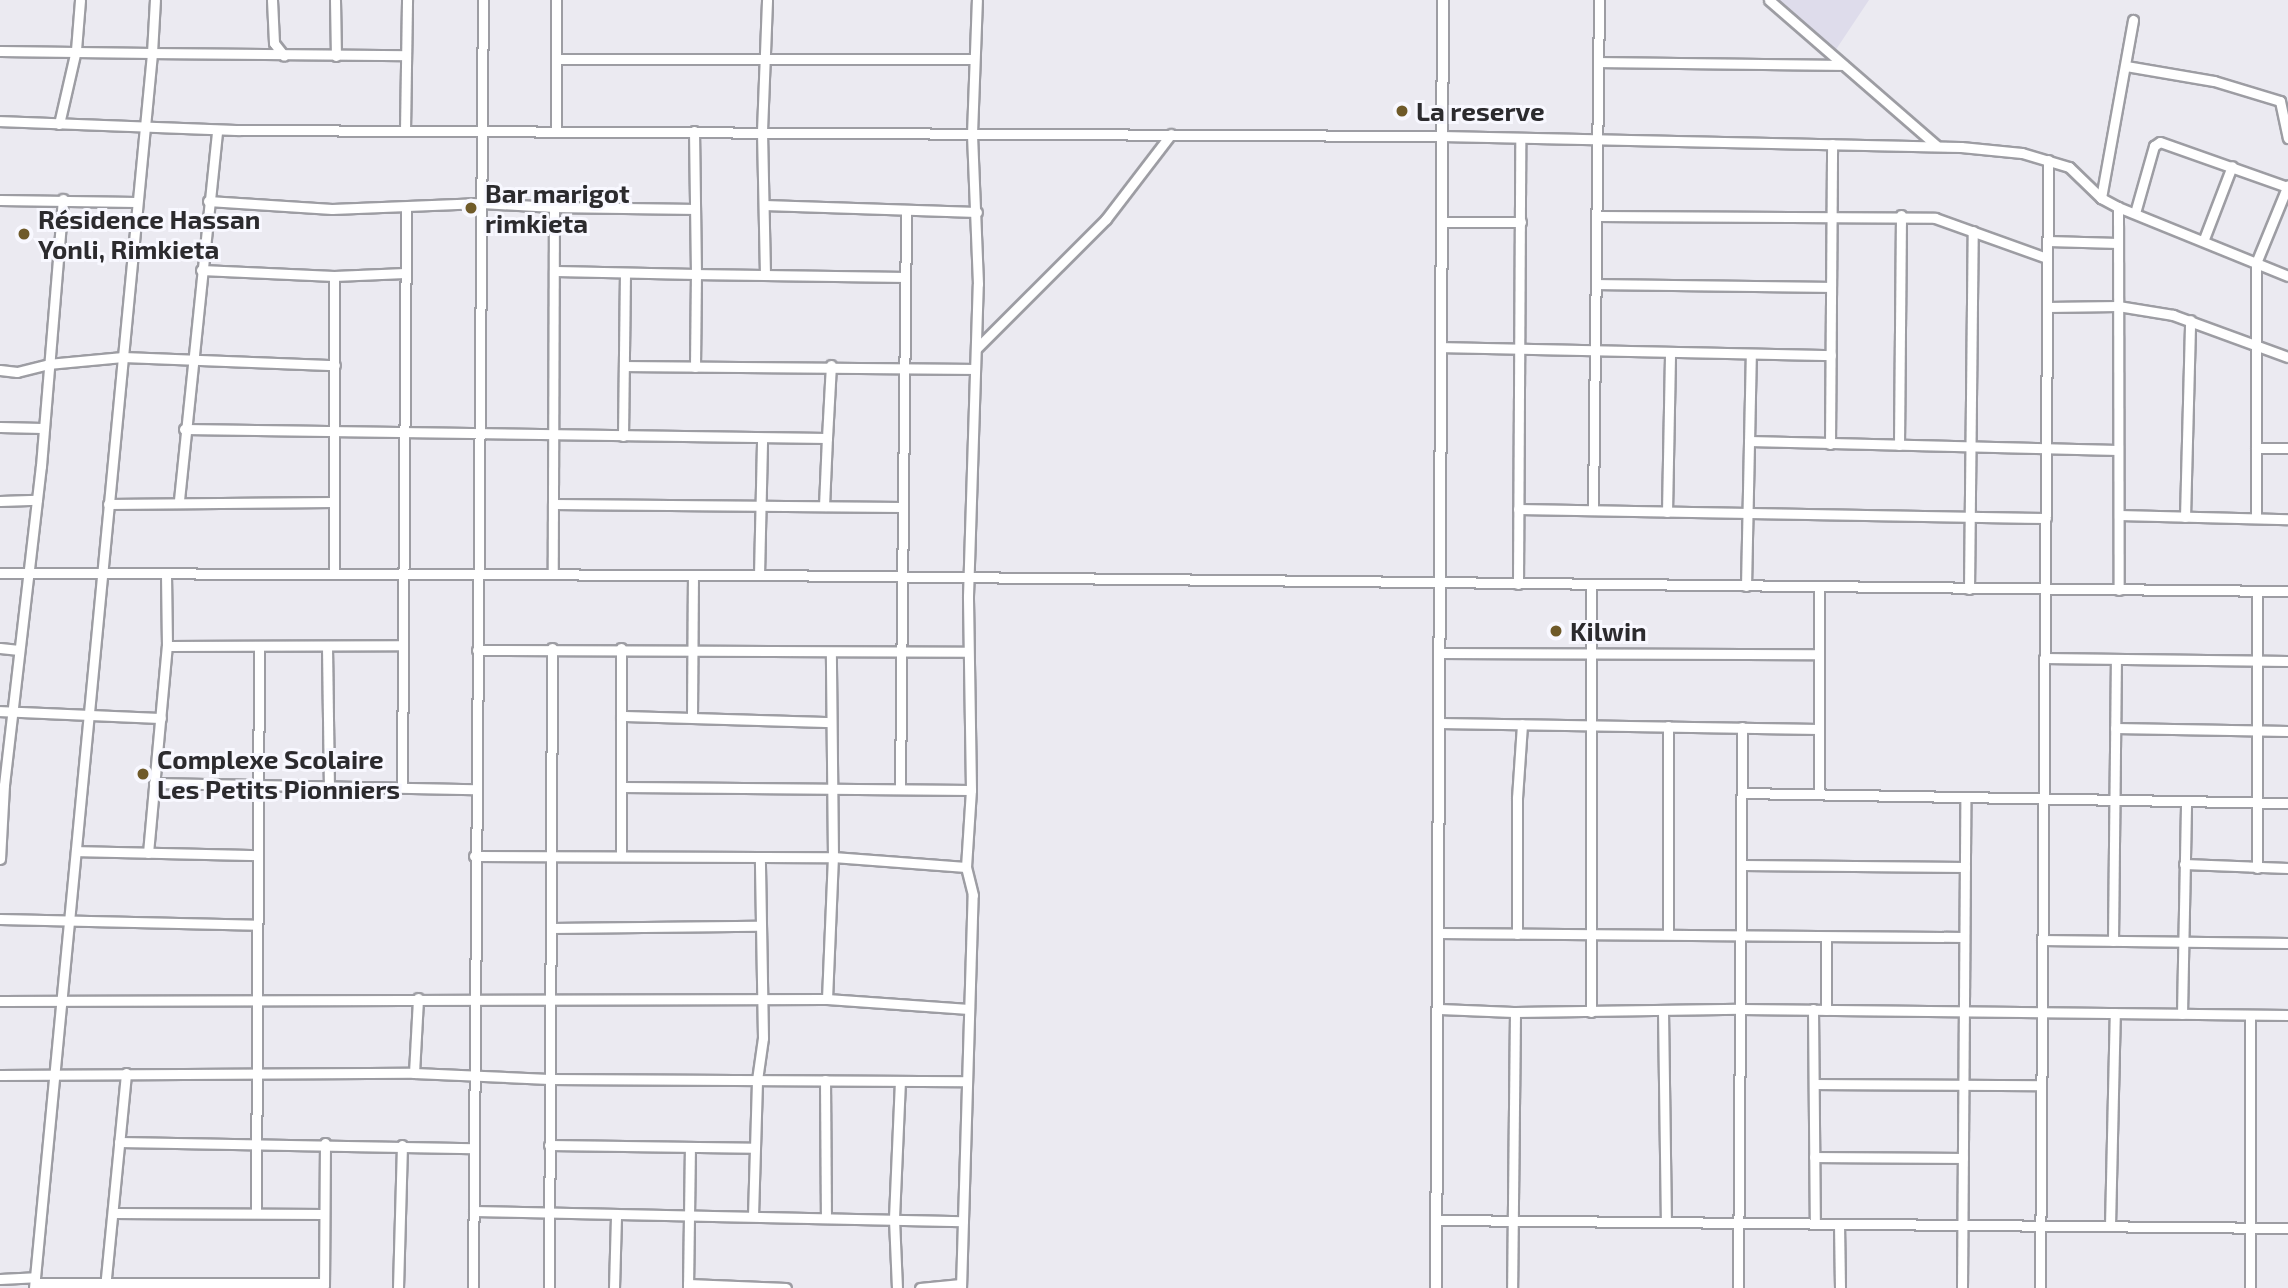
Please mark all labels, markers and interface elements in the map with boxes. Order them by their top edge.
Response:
place label: La reserve [1416,95,1545,127]
marker: La reserve [1394,103,1410,119]
place label: Bar marigot rimkieta [485,177,630,238]
marker: Bar marigot rimkieta [463,200,479,216]
place label: Résidence Hassan Yonli, Rimkieta [38,203,260,264]
marker: Résidence Hassan Yonli, Rimkieta [16,226,32,242]
place label: Kilwin [1570,615,1647,647]
marker: Kilwin [1548,623,1564,639]
place label: Complexe Scolaire Les Petits Pionniers [157,743,400,804]
marker: Complexe Scolaire Les Petits Pionniers [135,766,151,782]

